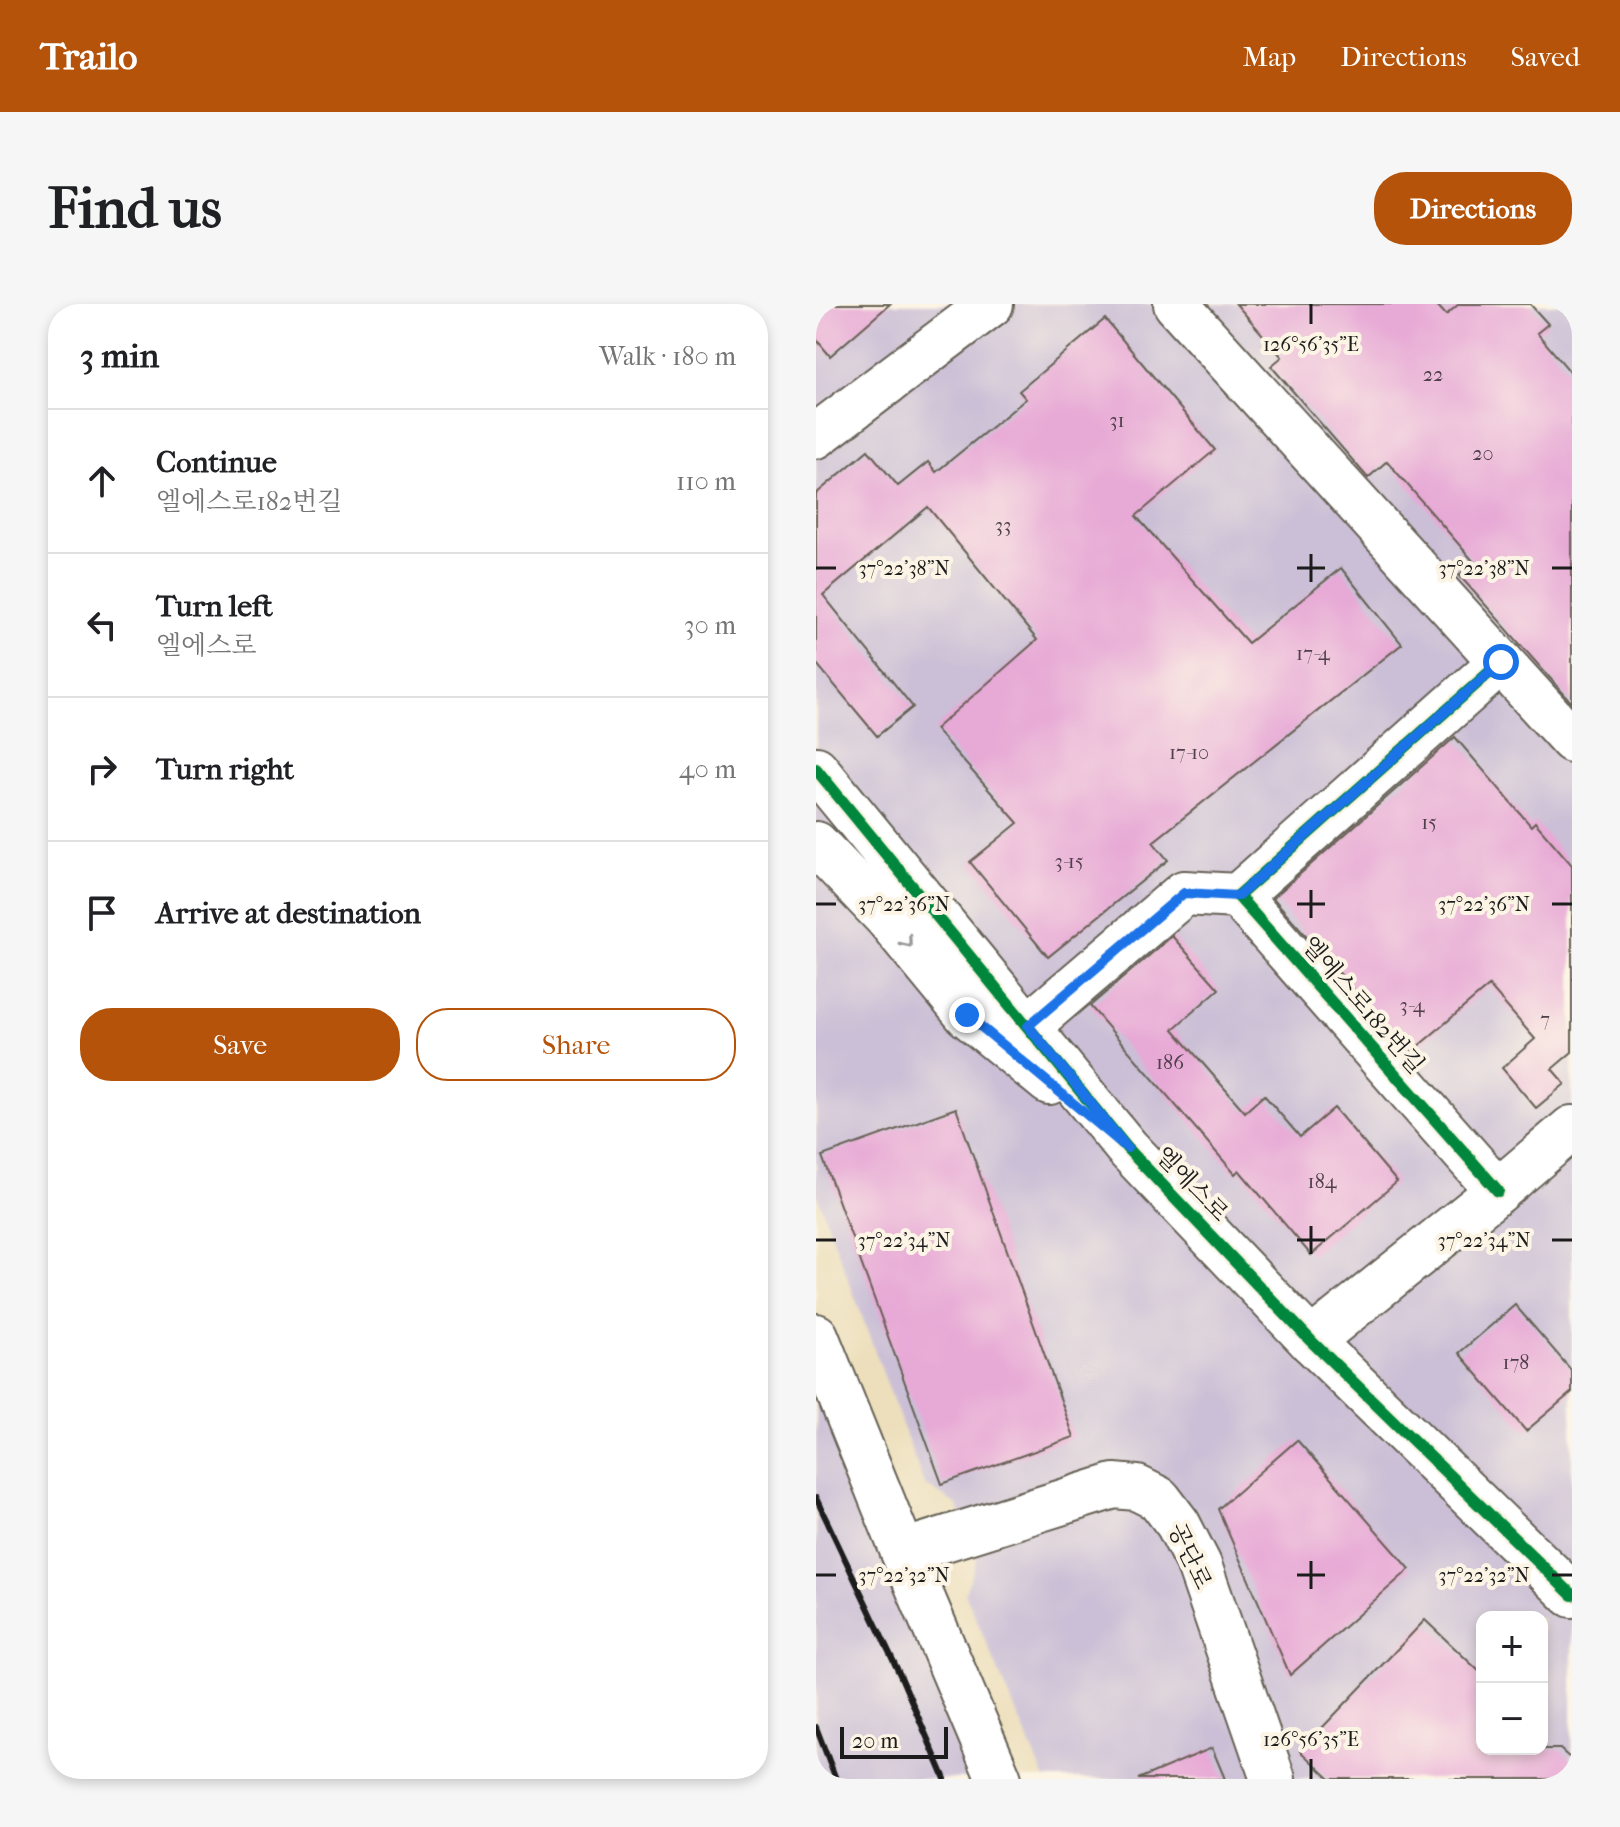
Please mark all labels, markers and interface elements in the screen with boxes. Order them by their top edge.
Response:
text: Trailo [40,34,137,79]
text: Map [1243,40,1296,73]
text: Directions [1340,40,1467,73]
text: Saved [1511,40,1580,73]
button: Directions [1374,172,1572,245]
text: Find us [48,176,222,241]
text: 126°56'35"E [1263,333,1359,356]
text: 3 min [80,336,159,376]
text: Walk · 180 m [599,341,736,372]
house number: 22 [1423,363,1443,386]
house number: 31 [1109,409,1125,432]
house number: 20 [1472,442,1494,465]
text: Continue [156,445,277,480]
icon: ahead [80,459,124,503]
text: 110 m [676,466,736,497]
text: 엘에스로182번길 [156,486,342,517]
house number: 33 [995,514,1011,537]
text: 37°22'38"N [858,557,950,580]
text: 37°22'38"N [1438,557,1530,580]
text: Turn left [156,589,273,624]
icon: left [80,603,124,647]
text: 30 m [684,610,736,641]
text: 엘에스로 [156,630,256,661]
house number: 17-4 [1296,642,1331,665]
route start [1483,644,1519,680]
house number: 17-10 [1169,741,1209,764]
icon: right [80,747,124,791]
text: Turn right [156,752,294,787]
text: 40 m [679,754,736,785]
house number: 15 [1421,811,1437,834]
house number: 3-15 [1054,850,1084,873]
icon: arrive [80,891,124,935]
text: 37°22'36"N [858,893,950,916]
text: 37°22'36"N [1438,893,1530,916]
text: Arrive at destination [156,896,421,931]
street label: 엘에스로182번길 [1296,931,1430,1079]
one-way arrow [897,933,912,948]
house number: 3-4 [1399,994,1426,1017]
route end [949,997,985,1033]
button: Save [80,1008,400,1081]
button: Share [416,1008,736,1081]
house number: 7 [1540,1008,1550,1031]
house number: 186 [1156,1051,1184,1074]
street label: 엘에스로 [1150,1141,1234,1227]
house number: 184 [1308,1170,1338,1193]
text: 37°22'34"N [858,1229,950,1252]
text: 37°22'34"N [1438,1229,1530,1252]
house number: 178 [1503,1351,1529,1374]
street label: 공단로 [1163,1519,1217,1593]
text: 37°22'32"N [858,1564,950,1587]
text: 37°22'32"N [1438,1564,1530,1587]
map controls [1476,1611,1548,1755]
button: + [1476,1611,1548,1683]
button: − [1476,1683,1548,1755]
scale bar [840,1723,948,1759]
text: 20 m [852,1728,898,1754]
text: 126°56'35"E [1263,1728,1359,1751]

